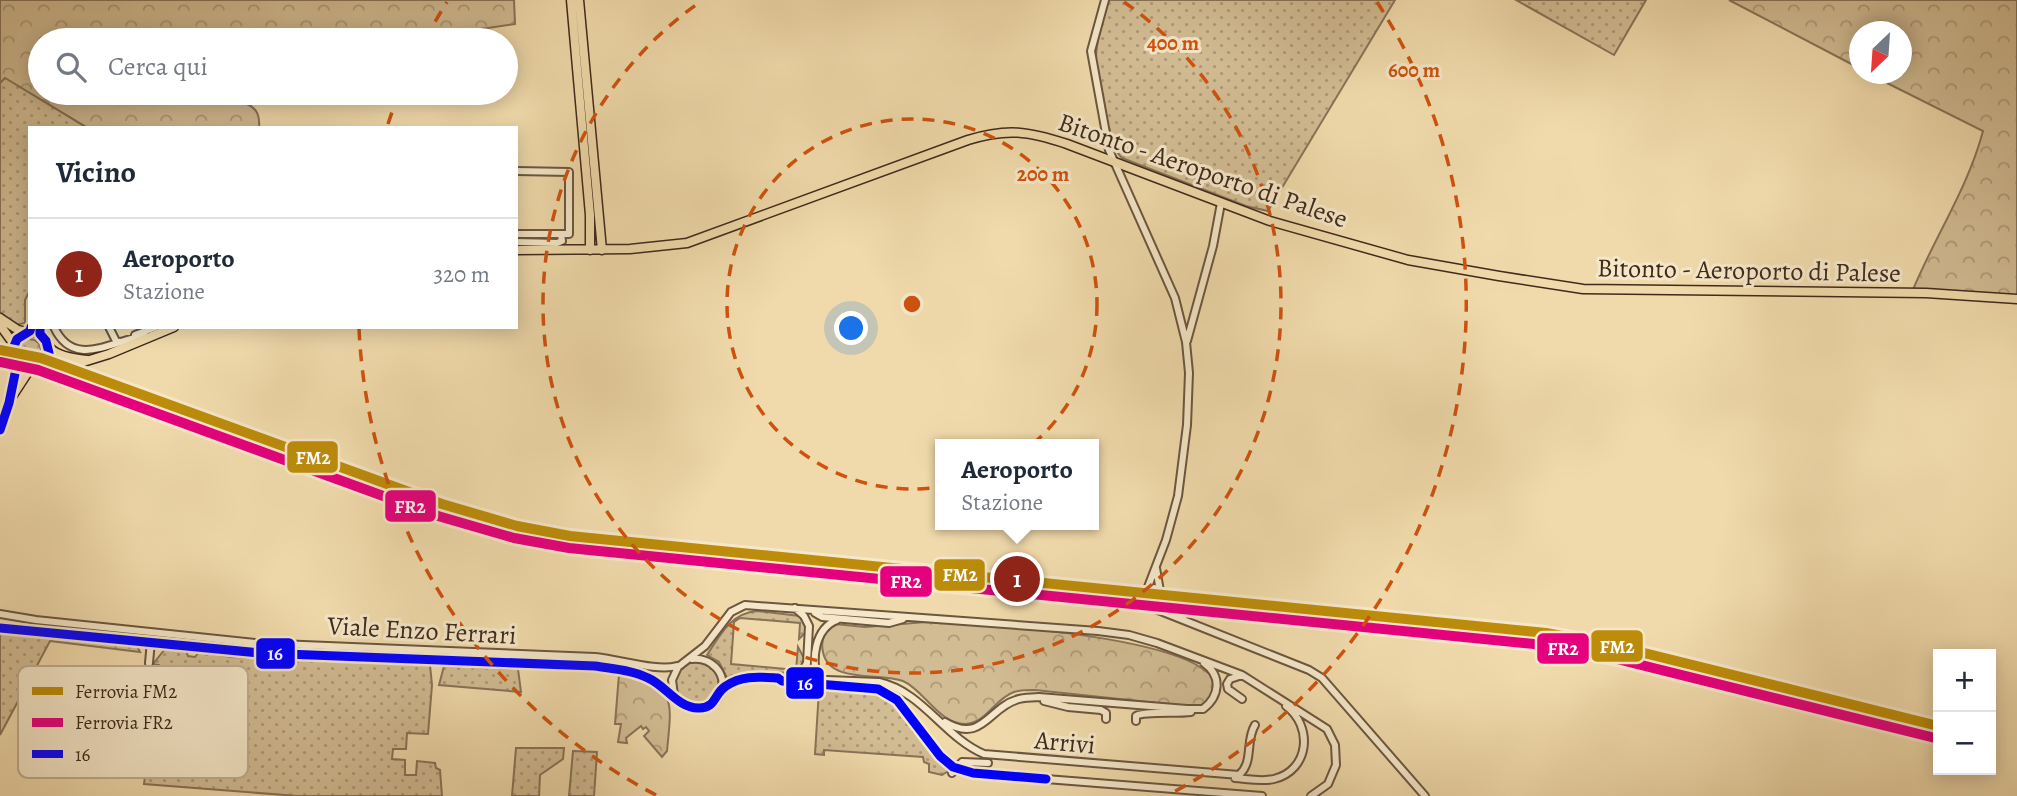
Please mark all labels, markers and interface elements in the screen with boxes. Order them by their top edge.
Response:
north arrow [1849,21,1912,84]
search box [28,28,518,105]
text: 400 m [1147,29,1200,57]
icon: search [52,48,90,86]
text: Cerca qui [108,49,208,84]
text: 600 m [1388,56,1440,84]
street label: Bitonto - Aeroporto di Palese [1053,104,1352,236]
text: Vicino [56,152,136,192]
text: 200 m [1017,160,1070,188]
text: Aeroporto [123,241,235,276]
street label: Bitonto - Aeroporto di Palese [1597,250,1901,291]
text: 1 [75,259,83,290]
text: 320 m [434,259,490,290]
text: Stazione [123,276,205,307]
centre of rings [900,292,924,316]
your location [834,311,868,345]
popup [935,439,1099,530]
line badge: FM2 [286,440,339,474]
text: FM2 [295,445,331,471]
text: Aeroporto [961,452,1073,487]
text: Stazione [961,487,1043,518]
line badge: FR2 [384,489,437,523]
text: FR2 [394,494,426,520]
pin: 1 [994,553,1040,605]
line badge: FM2 [933,558,986,592]
text: FM2 [942,562,978,588]
line badge: FR2 [879,565,933,598]
text: FR2 [890,569,922,595]
street label: Viale Enzo Ferrari [326,608,517,653]
line badge: FM2 [1590,629,1644,663]
line badge: FR2 [1536,632,1590,665]
text: FM2 [1599,634,1635,660]
text: FR2 [1547,636,1579,662]
line badge: 16 [255,637,296,670]
text: 16 [267,641,283,667]
map controls [1933,649,1996,775]
button: + [1933,649,1996,712]
legend [18,666,248,778]
line badge: 16 [785,666,825,700]
text: 16 [797,671,813,697]
text: Ferrovia FM2 [75,679,177,705]
text: Ferrovia FR2 [75,710,173,736]
button: − [1933,712,1996,775]
street label: Arrivi [1032,722,1097,763]
text: 16 [75,742,90,768]

